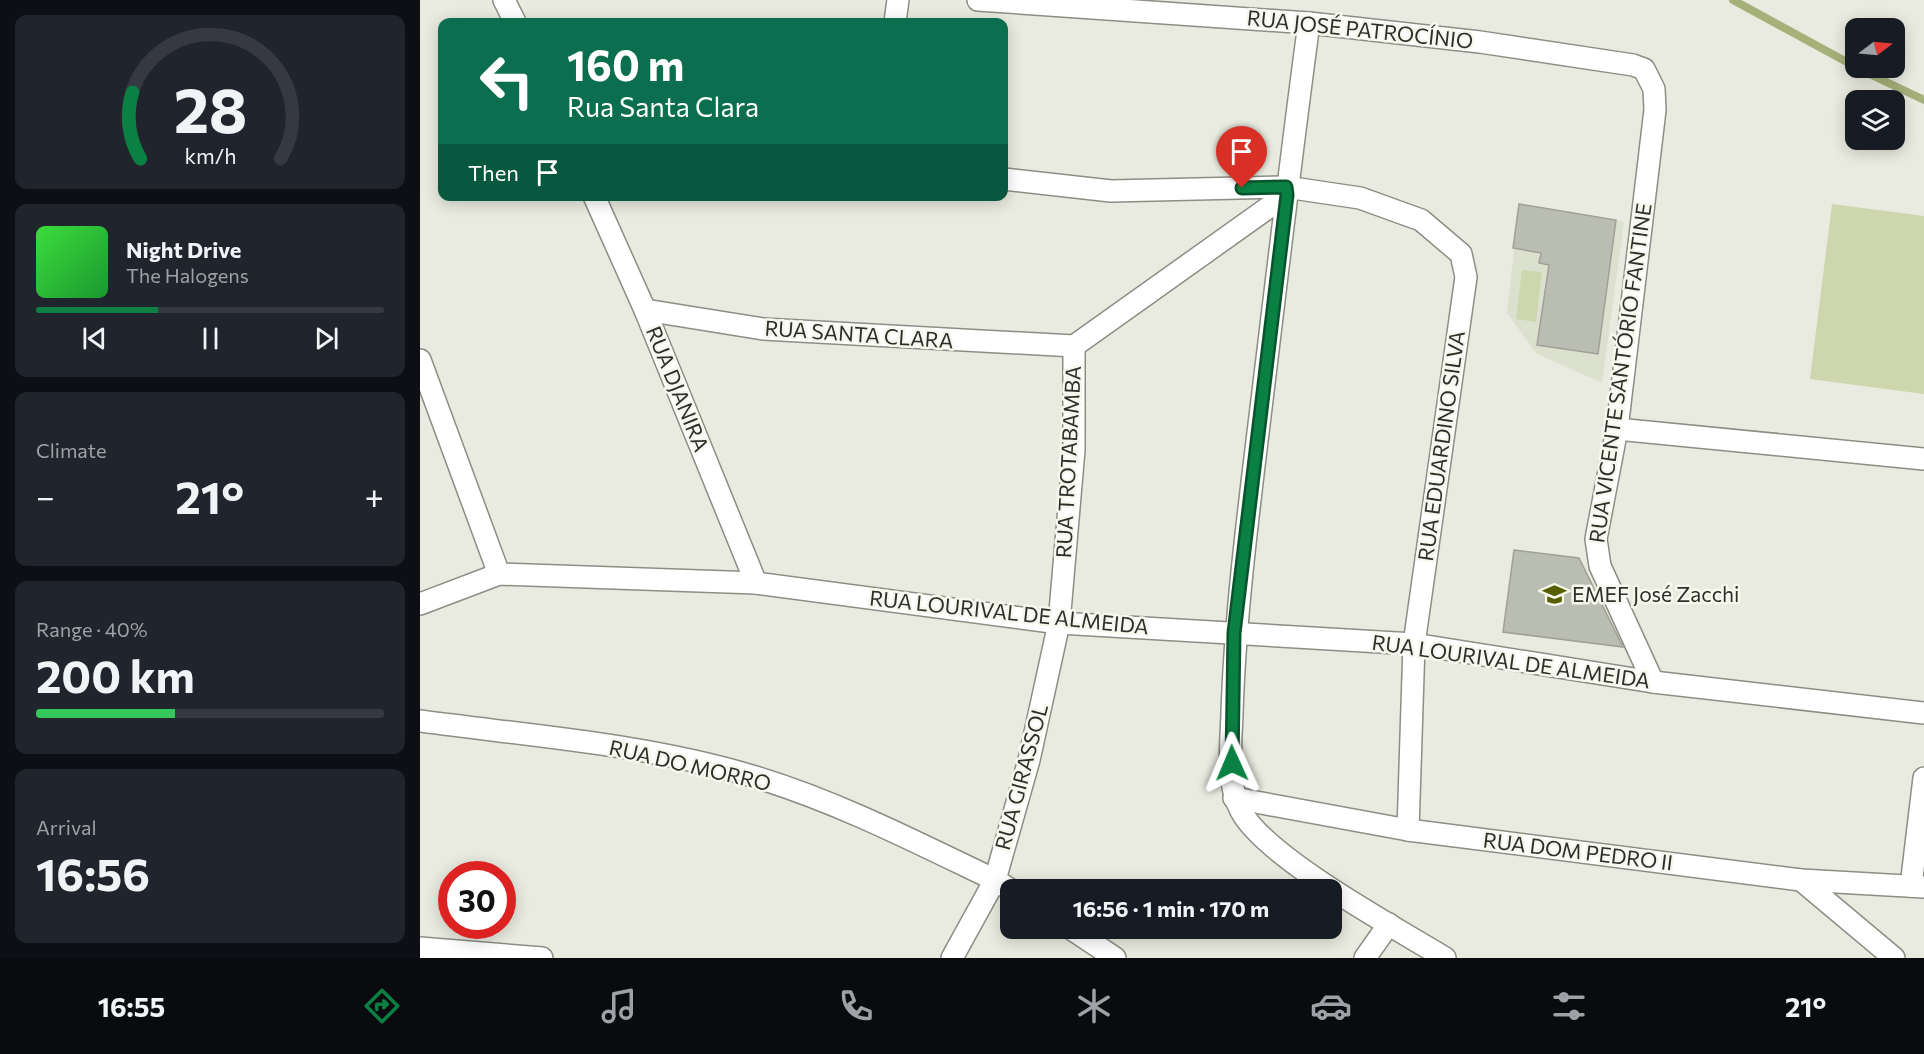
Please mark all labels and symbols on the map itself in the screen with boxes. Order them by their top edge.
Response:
street label: RUA JOSÉ PATROCÍNIO [1246,4,1474,53]
north arrow [1845,18,1905,78]
pin [1216,126,1267,188]
street label: RUA VICENTE SANTÓRIO FANTINE [1583,201,1656,544]
street label: RUA SANTA CLARA [764,314,954,353]
street label: RUA DJANIRA [642,322,715,455]
street label: RUA EDUARDINO SILVA [1412,329,1469,563]
street label: RUA TROTABAMBA [1050,365,1085,559]
place label: EMEF José Zacchi [1572,581,1740,606]
school or university icon: EMEF José Zacchi [1541,582,1567,608]
street label: RUA LOURIVAL DE ALMEIDA [868,584,1150,639]
street label: RUA LOURIVAL DE ALMEIDA [1371,629,1652,692]
street label: RUA GIRASSOL [989,701,1052,853]
position arrow [1200,731,1264,795]
street label: RUA DO MORRO [607,734,774,795]
street label: RUA DOM PEDRO II [1482,826,1675,875]
speed limit sign: 30 [438,861,516,939]

